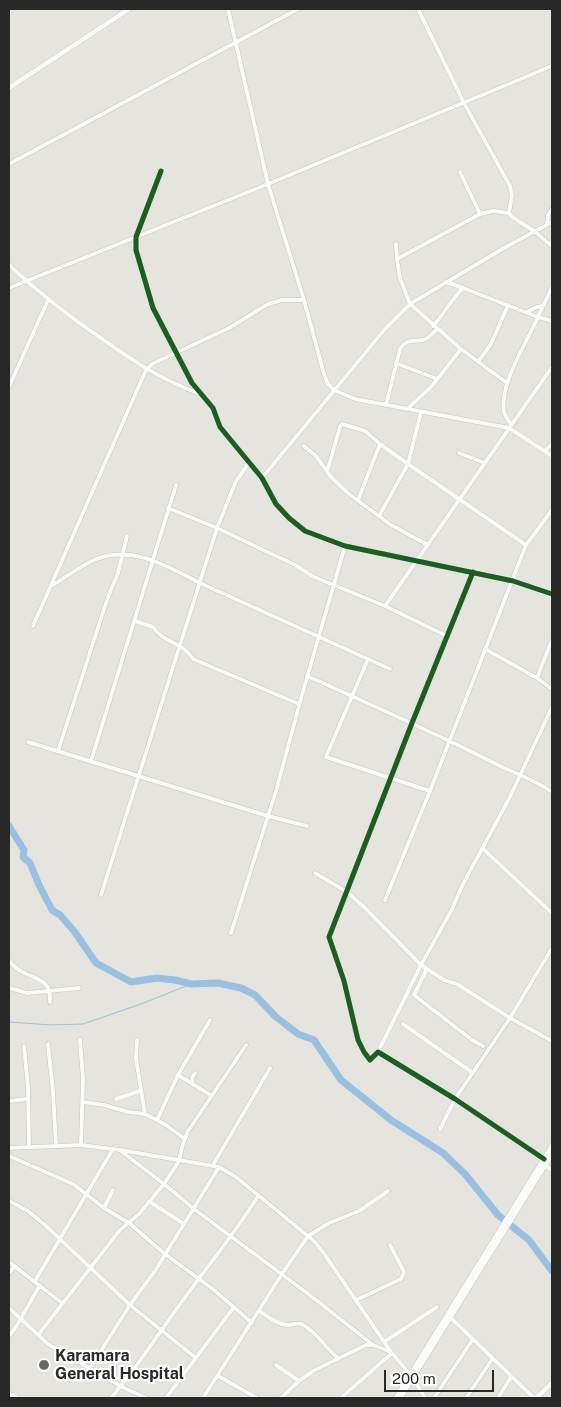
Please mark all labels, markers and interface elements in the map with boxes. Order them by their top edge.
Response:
place label: Karamara General Hospital [55,1346,184,1384]
marker: Karamara General Hospital [37,1358,51,1372]
scale bar [386,1360,496,1392]
text: 200 m [392,1370,436,1387]

